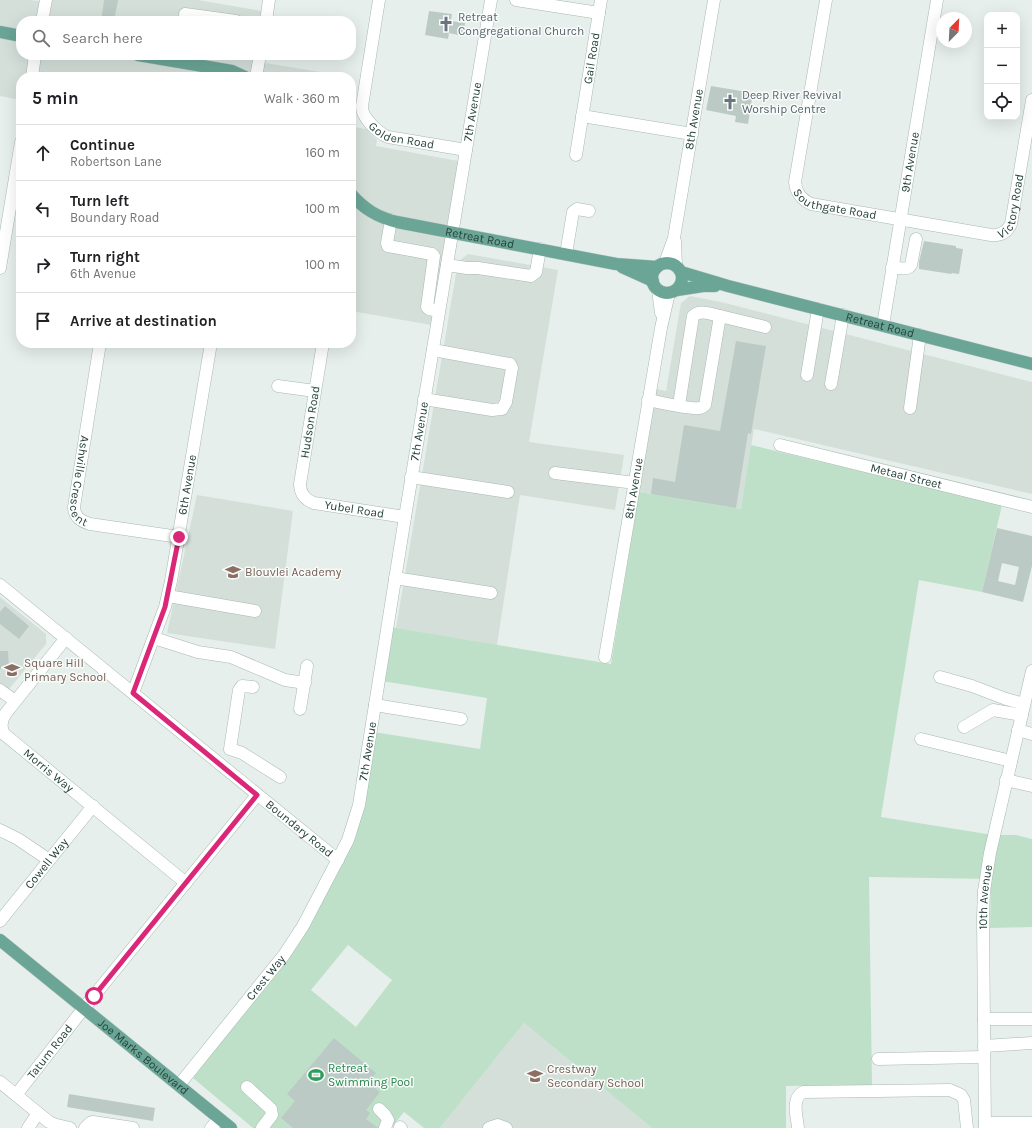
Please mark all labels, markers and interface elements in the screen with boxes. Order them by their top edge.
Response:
place label: Retreat Congregational Church [458,10,584,38]
north arrow [936,12,972,48]
map controls [984,12,1020,120]
button: + [984,12,1020,48]
church icon: Retreat Congregational Church [437,15,455,33]
search box [16,16,356,60]
icon: search [30,27,52,49]
text: Search here [62,29,143,47]
street label: Gail Road [581,32,603,85]
button: − [984,48,1020,84]
street label: 7th Avenue [461,81,484,142]
button: locate [984,84,1020,120]
text: 5 min [32,88,79,108]
street label: 8th Avenue [682,88,706,151]
place label: Deep River Revival Worship Centre [742,88,842,116]
text: Walk · 360 m [264,91,340,106]
church icon: Deep River Revival Worship Centre [721,93,739,111]
street label: Golden Road [366,119,435,152]
street label: 9th Avenue [898,131,922,194]
text: Continue [70,136,135,154]
icon: ahead [32,142,54,164]
text: 160 m [305,145,340,160]
text: Robertson Lane [70,154,162,169]
street label: Victory Road [996,173,1026,242]
street label: Southgate Road [790,186,878,222]
text: Turn left [70,192,129,210]
icon: left [32,198,54,220]
text: 100 m [305,201,340,216]
text: Boundary Road [70,210,160,225]
street label: Retreat Road [444,224,515,251]
text: Turn right [70,248,140,266]
icon: right [32,254,54,276]
text: 100 m [305,257,340,272]
text: 6th Avenue [70,266,136,281]
icon: arrive [32,310,54,332]
street label: Retreat Road [844,310,916,341]
text: Arrive at destination [70,312,217,330]
street label: Hudson Road [297,385,323,459]
street label: 7th Avenue [407,401,431,462]
street label: Ashville Crescent [67,435,92,530]
street label: 6th Avenue [175,454,199,516]
street label: 8th Avenue [622,457,646,520]
street label: Metaal Street [869,461,944,492]
street label: Yubel Road [324,498,385,521]
route end [170,528,188,546]
school or university icon: Blouvlei Academy [224,563,242,581]
place label: Blouvlei Academy [245,565,342,579]
place label: Square Hill Primary School [24,656,106,684]
school or university icon: Square Hill Primary School [3,661,21,679]
street label: 7th Avenue [356,721,379,782]
street label: Morris Way [21,746,77,795]
street label: Boundary Road [263,797,336,860]
street label: Cowell Way [22,835,71,892]
street label: 10th Avenue [976,864,995,930]
street label: Crest Way [243,952,288,1003]
route start [85,987,103,1005]
street label: Joe Marks Boulevard [95,1016,192,1098]
street label: Tatum Road [24,1022,75,1082]
place label: Retreat Swimming Pool [328,1061,414,1089]
place label: Crestway Secondary School [547,1062,644,1090]
sports icon: Retreat Swimming Pool [307,1066,325,1084]
school or university icon: Crestway Secondary School [526,1067,544,1085]

